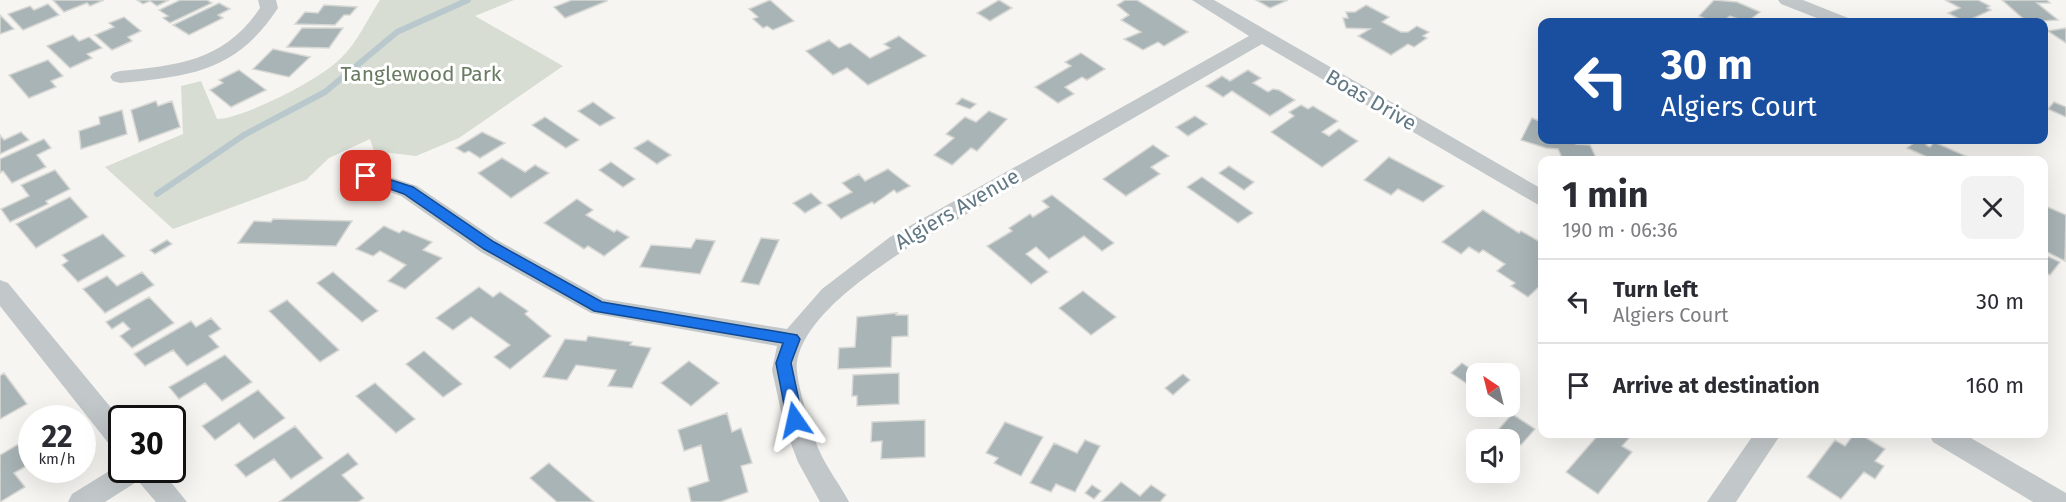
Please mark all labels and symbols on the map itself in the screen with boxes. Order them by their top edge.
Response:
park label: Tanglewood Park [341,61,502,87]
street label: Boas Drive [1321,64,1421,136]
pin [340,150,391,201]
street label: Algiers Avenue [890,163,1024,255]
north arrow [1466,363,1520,417]
position arrow [763,388,827,452]
speed limit sign: 30 [108,405,186,483]

